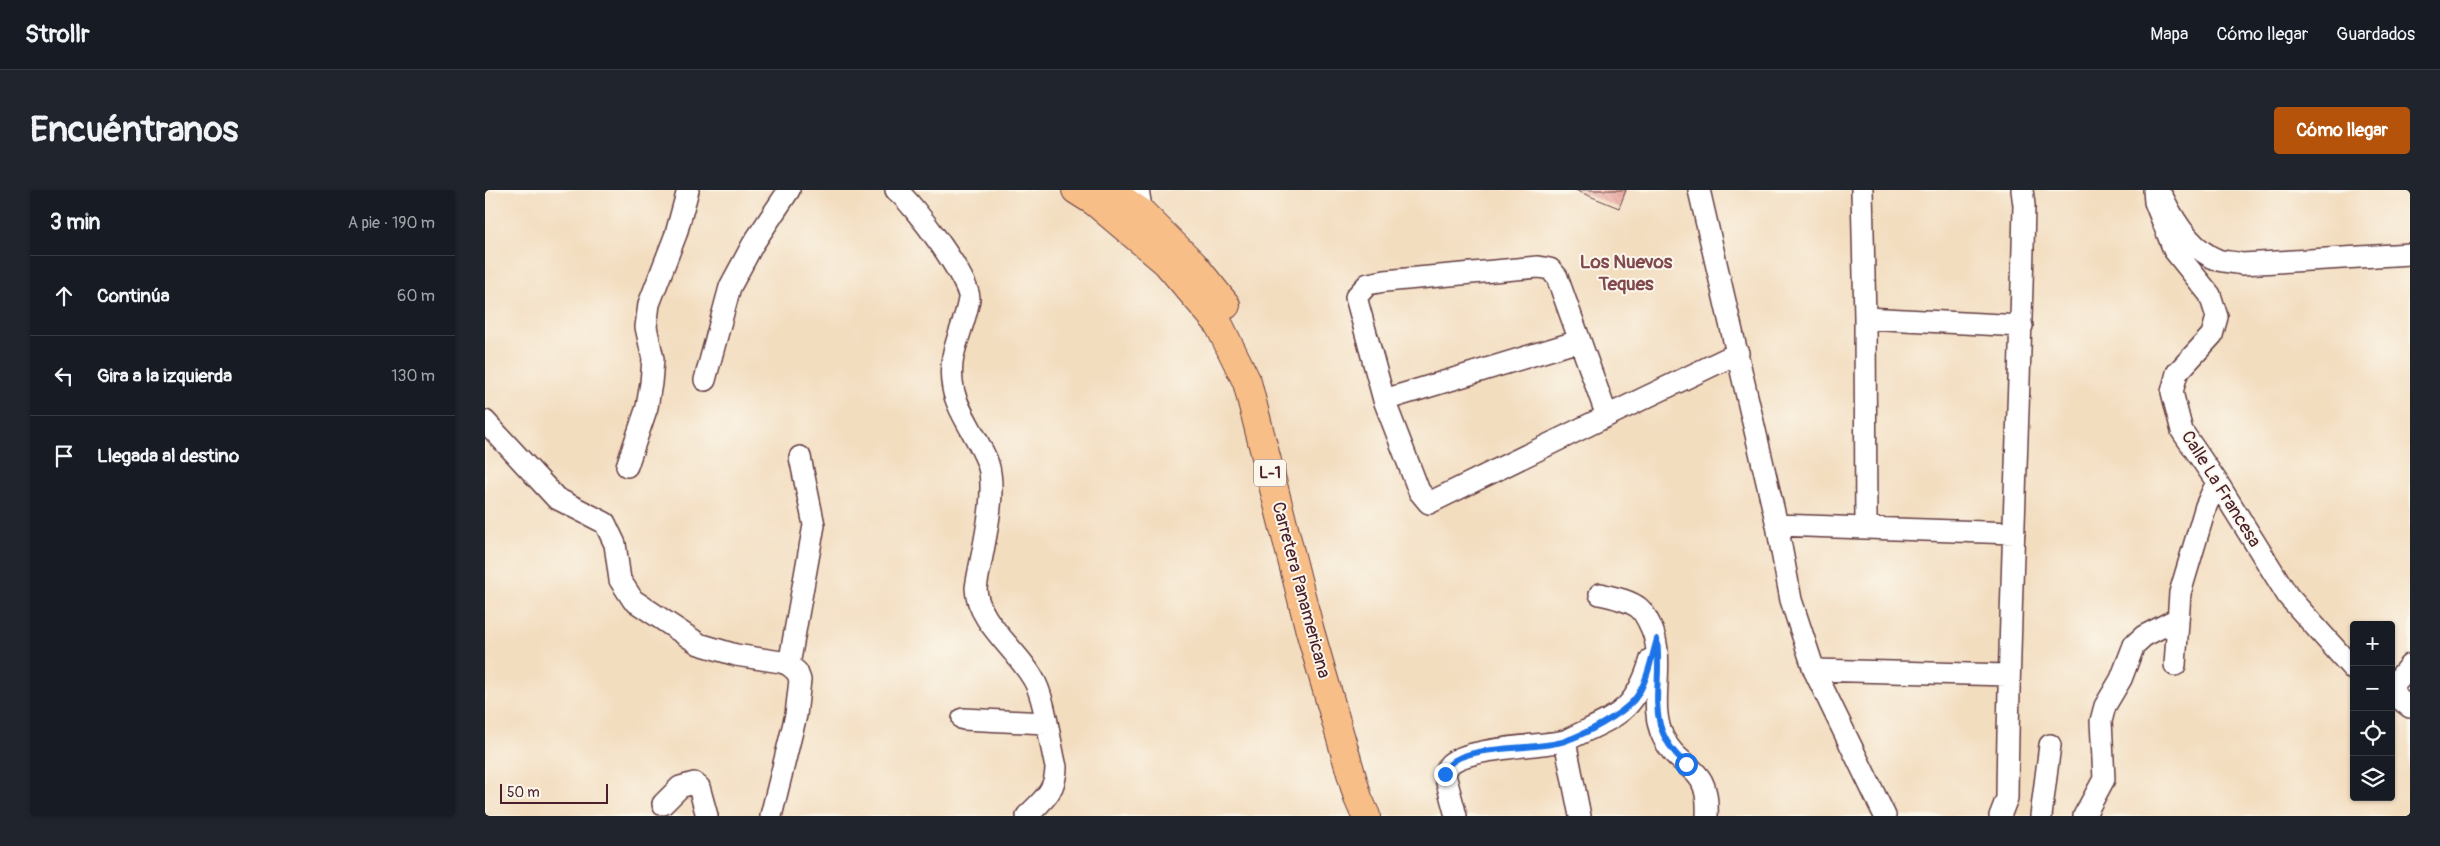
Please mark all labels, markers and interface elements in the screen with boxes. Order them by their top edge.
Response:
text: Strollr [25,20,90,49]
text: Mapa [2150,23,2188,46]
text: Cómo llegar [2216,23,2308,46]
text: Guardados [2336,23,2415,46]
button: Cómo llegar [2274,107,2410,154]
text: Encuéntranos [30,108,238,152]
text: 3 min [50,209,100,236]
text: A pie · 190 m [348,213,435,233]
district label: Los Nuevos Teques [1580,250,1673,296]
icon: ahead [50,282,78,310]
text: Continúa [97,284,170,308]
text: 60 m [397,286,435,306]
icon: left [50,362,78,390]
text: Gira a la izquierda [97,364,232,388]
text: 130 m [391,366,435,386]
street label: Calle La Francesa [2176,427,2266,551]
icon: arrive [50,442,78,470]
text: Llegada al destino [97,444,239,468]
road number: L-1 [1254,460,1286,486]
street label: Carretera Panamericana [1266,499,1336,681]
map controls [2350,621,2395,801]
button: + [2350,621,2395,666]
button: − [2350,666,2395,711]
button: locate [2350,711,2395,756]
route start [1675,753,1698,776]
button: layers [2350,756,2395,801]
route end [1434,763,1457,786]
scale bar [500,781,607,804]
text: 50 m [507,784,540,801]

